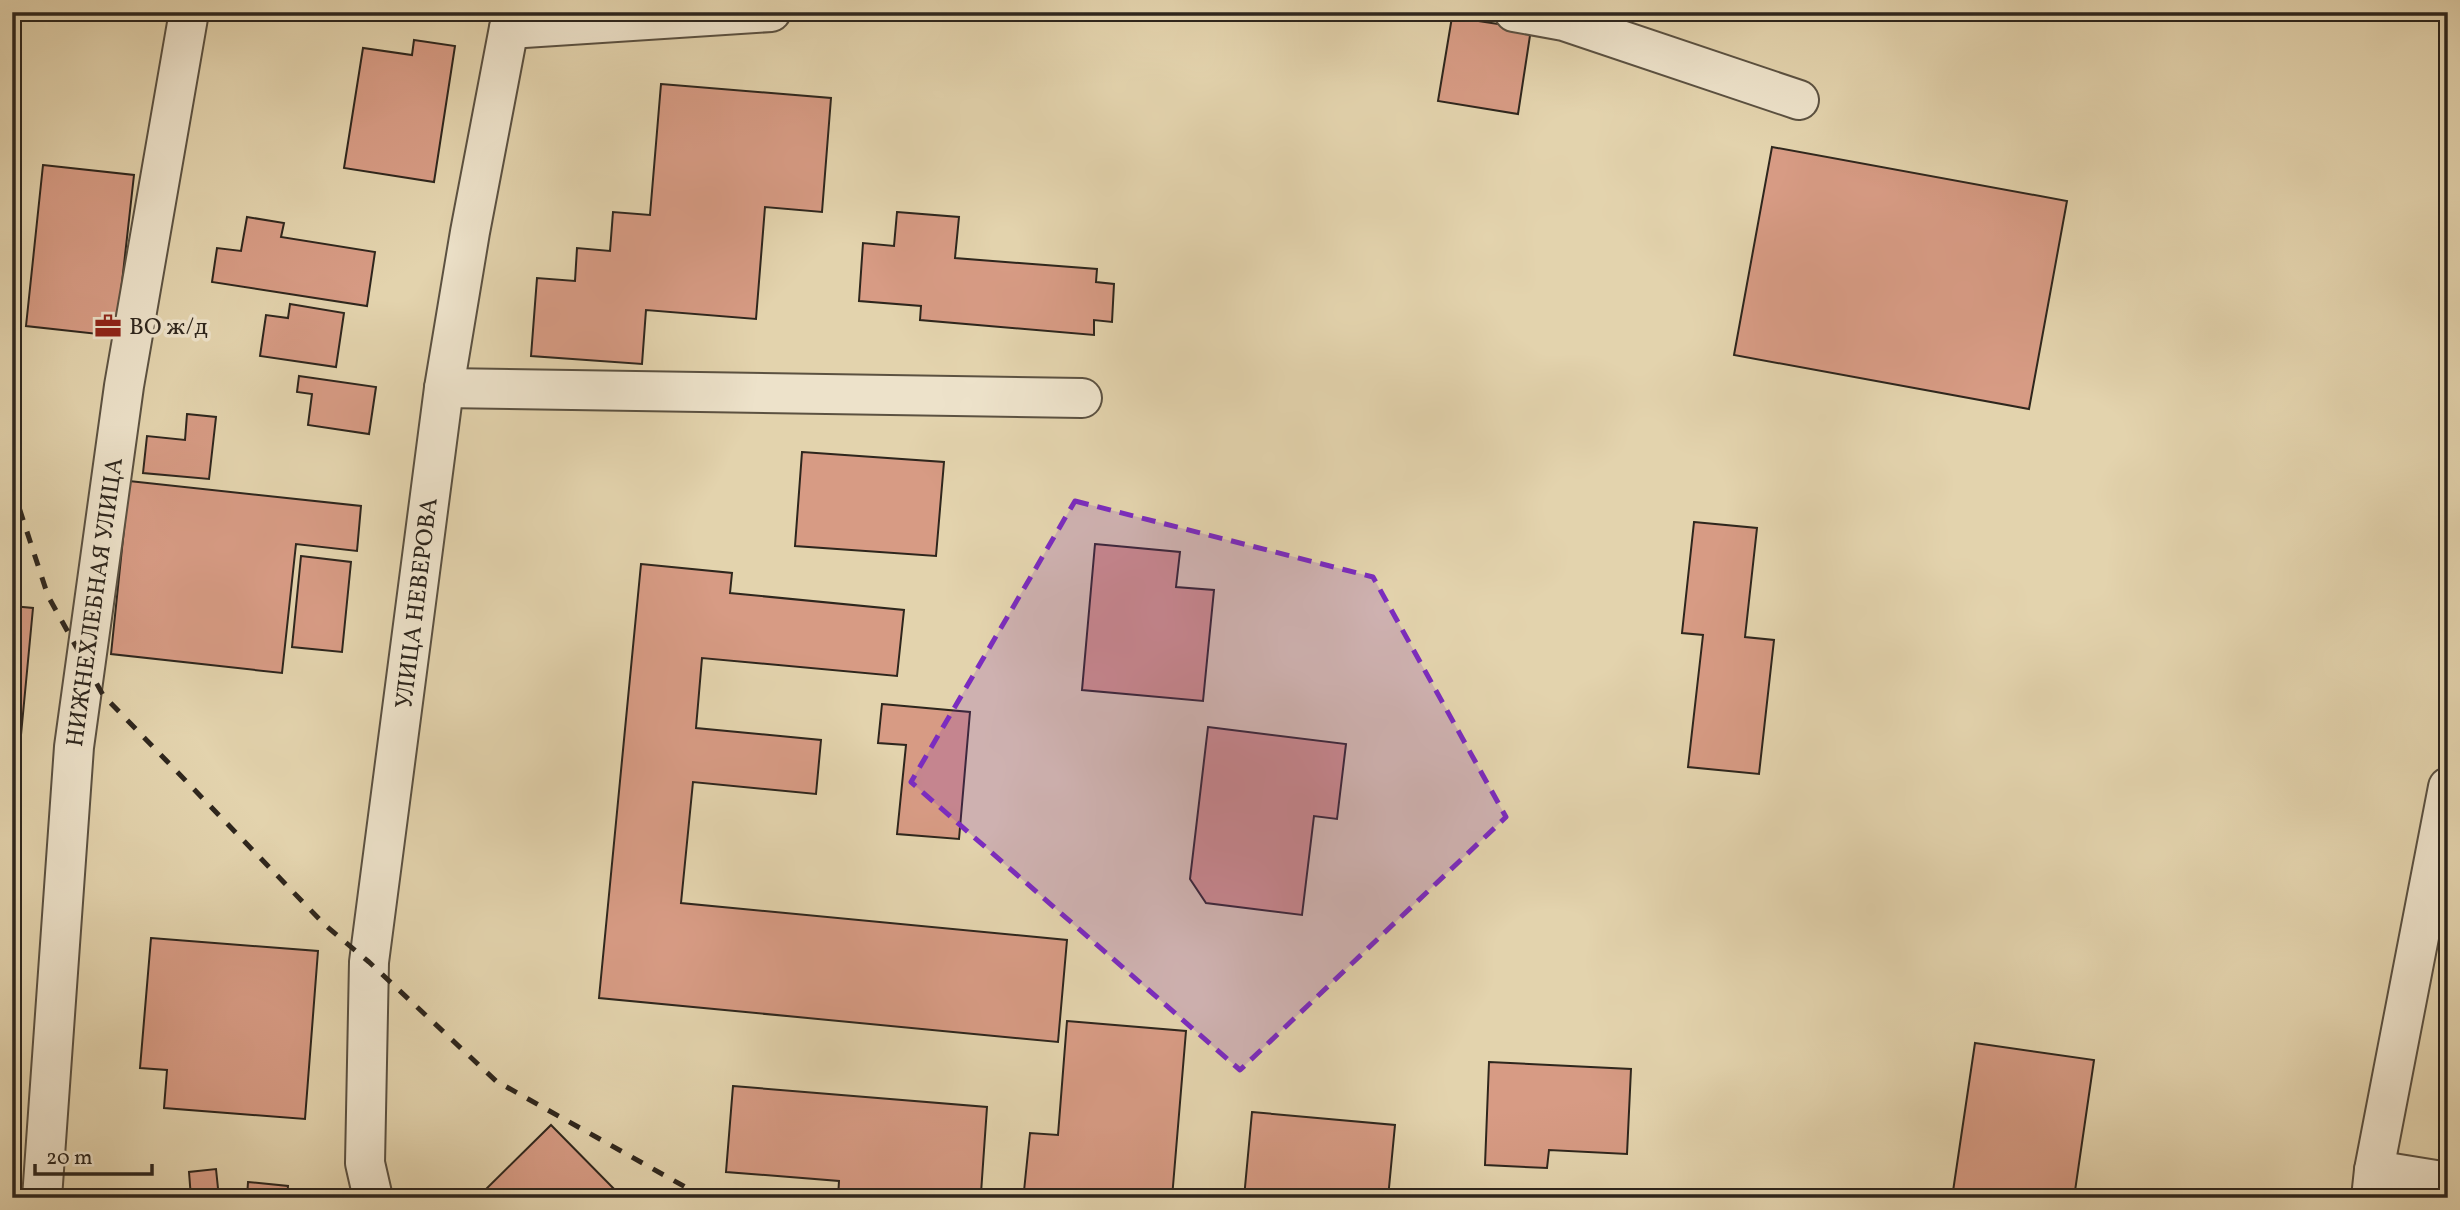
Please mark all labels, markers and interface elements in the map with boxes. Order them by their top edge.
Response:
office icon: ВО ж/д [93,311,123,341]
place label: ВО ж/д [129,311,208,345]
street label: НИЖНЕХЛЕБНАЯ УЛИЦА [59,455,133,749]
street label: УЛИЦА НЕВЕРОВА [388,496,448,711]
scale bar [35,1133,152,1177]
text: 20 m [46,1144,92,1173]

